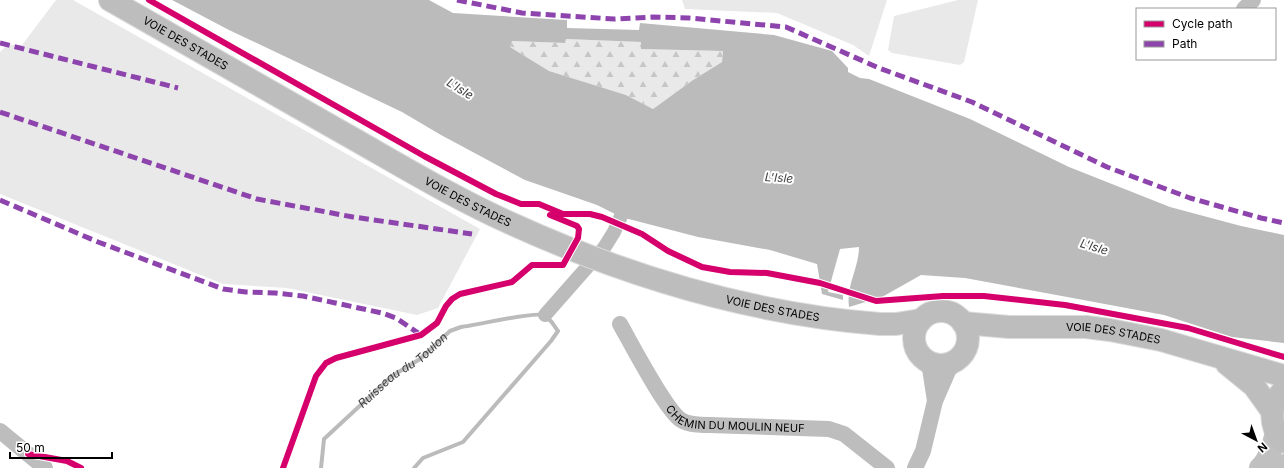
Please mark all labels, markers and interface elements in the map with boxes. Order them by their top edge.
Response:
legend [1136,8,1276,60]
street label: VOIE DES STADES [141,13,231,73]
text: Cycle path [1172,16,1233,31]
text: Path [1172,36,1197,51]
water label: L'Isle [444,75,476,103]
water label: L'Isle [764,169,794,186]
street label: VOIE DES STADES [422,174,514,230]
water label: L'Isle [1078,235,1110,258]
street label: VOIE DES STADES [724,292,821,324]
street label: VOIE DES STADES [1066,320,1162,347]
water label: Ruisseau du Toulon [355,329,450,411]
street label: CHEMIN DU MOULIN NEUF [663,402,805,435]
north arrow [1236,420,1276,460]
scale bar [10,434,112,460]
text: 50 m [16,440,45,455]
text: N [1255,440,1270,456]

